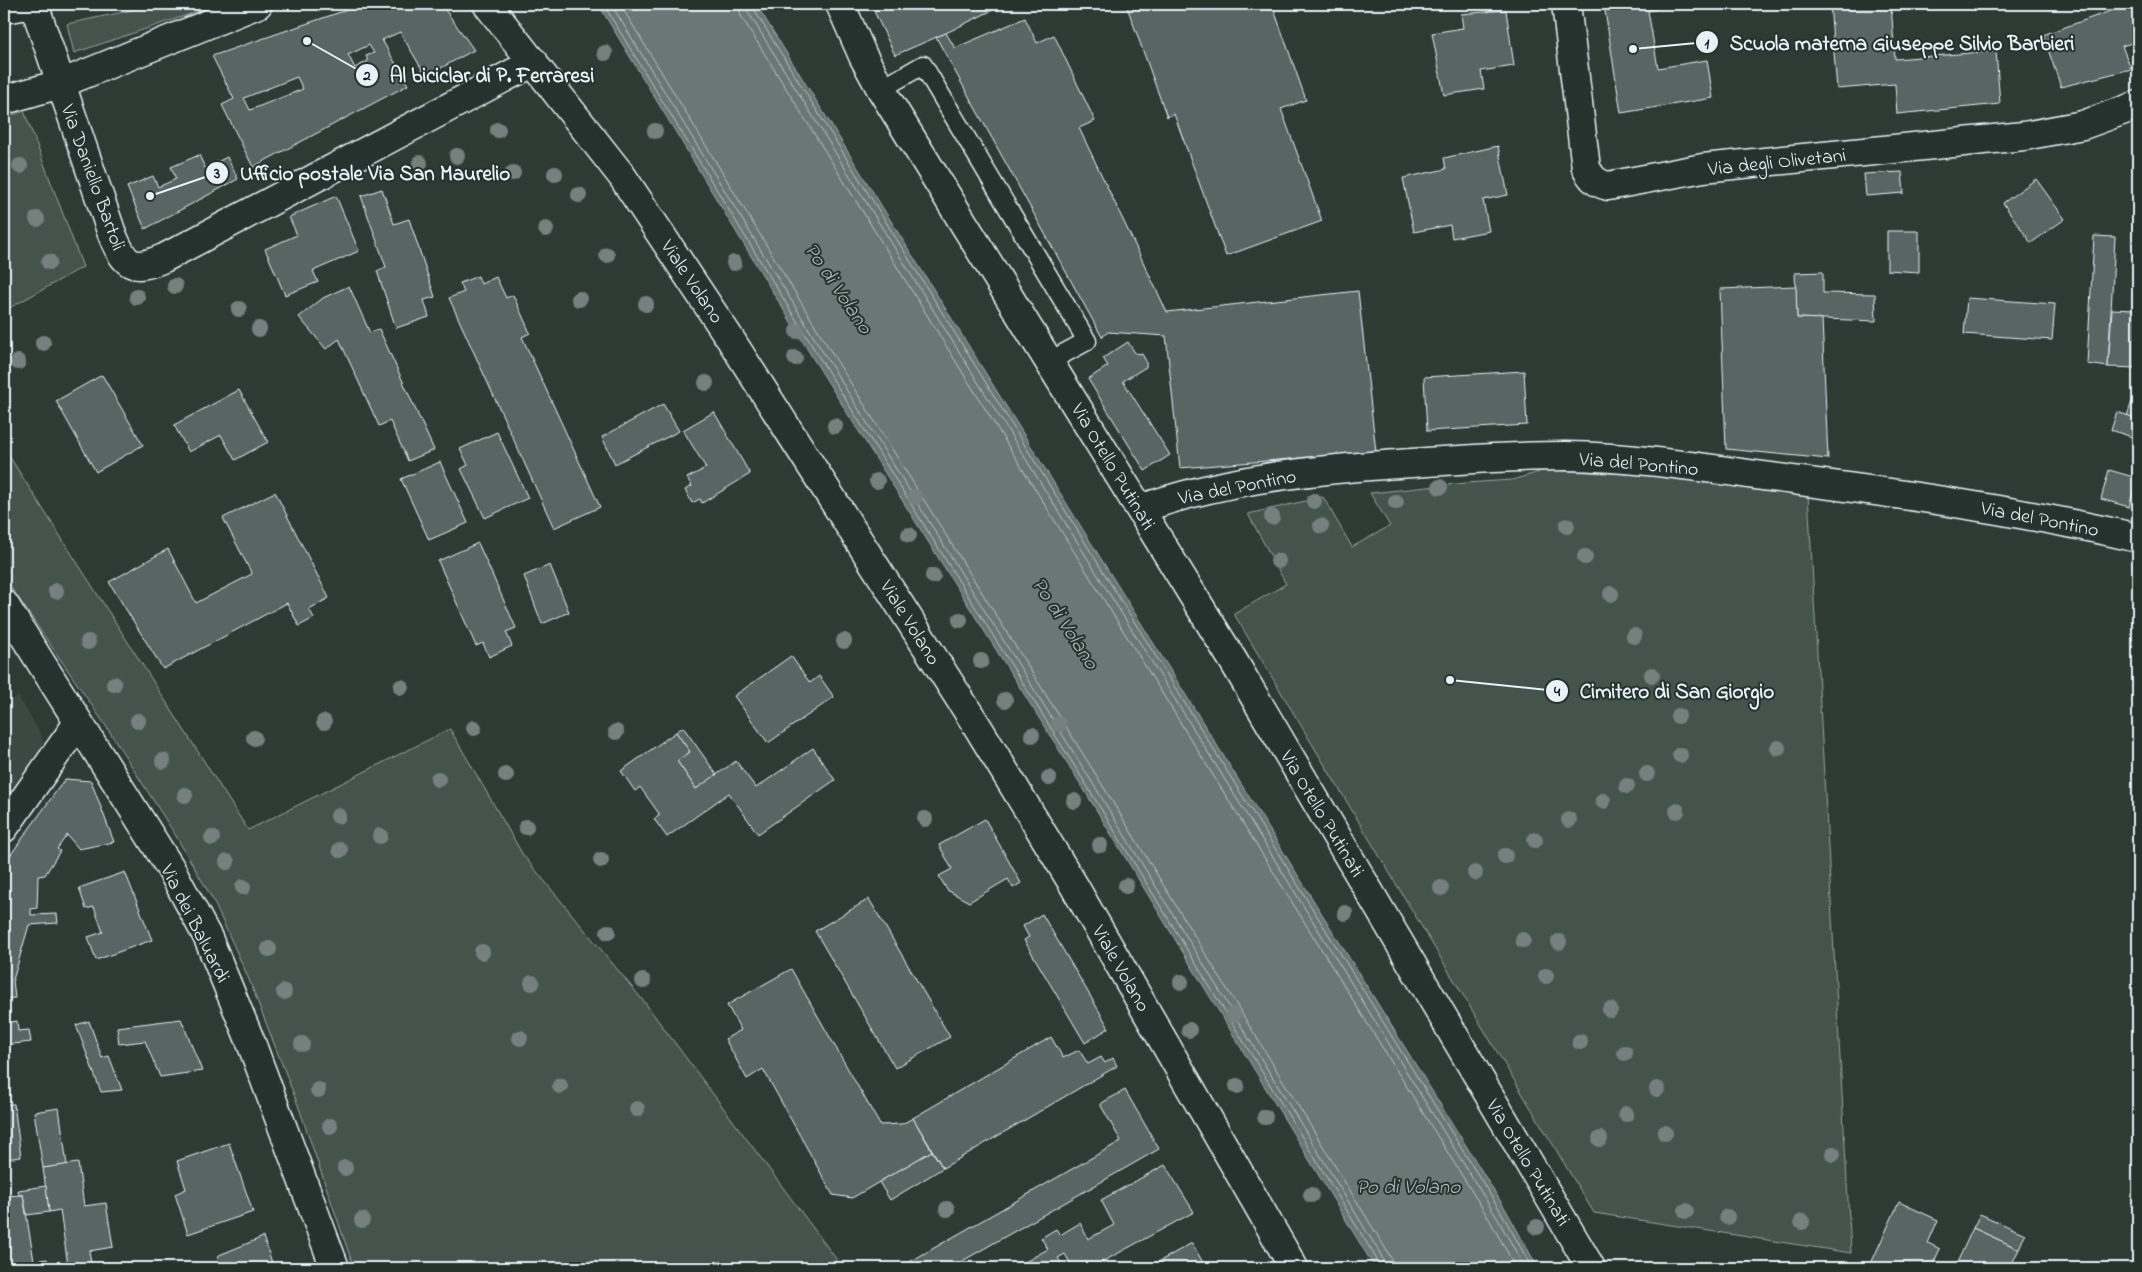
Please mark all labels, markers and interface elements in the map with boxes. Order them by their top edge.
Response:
callout: Scuola materna Giuseppe Silvio Barbieri [1695,24,2085,60]
text: Scuola materna Giuseppe Silvio Barbieri [1730,30,2075,60]
text: 1 [1705,33,1710,55]
callout: Al biciclar di P. Ferraresi [354,57,604,93]
text: Al biciclar di P. Ferraresi [390,62,595,92]
text: 2 [362,65,371,87]
street label: Via Daniello Bartoli [51,100,132,255]
street label: Via degli Olivetani [1706,142,1848,186]
callout: Ufficio postale Via San Maurelio [205,155,520,191]
text: Ufficio postale Via San Maurelio [240,160,510,190]
text: 3 [213,163,220,185]
street label: Viale Volano [652,234,730,330]
water label: Po di Volano [796,238,880,342]
street label: Via Otello Putinati [1062,397,1161,536]
street label: Via del Pontino [1577,446,1700,485]
street label: Via del Pontino [1175,463,1299,514]
street label: Via del Pontino [1977,495,2101,546]
water label: Po di Volano [1023,572,1106,677]
street label: Viale Volano [871,574,947,672]
callout: Cimitero di San Giorgio [1545,673,1784,709]
text: Cimitero di San Giorgio [1580,678,1774,710]
text: 4 [1553,681,1561,703]
street label: Via Otello Putinati [1271,744,1370,883]
street label: Via dei Baluardi [151,859,236,988]
street label: Viale Volano [1083,920,1156,1018]
street label: Via Otello Putinati [1477,1093,1576,1232]
water label: Po di Volano [1356,1173,1461,1203]

